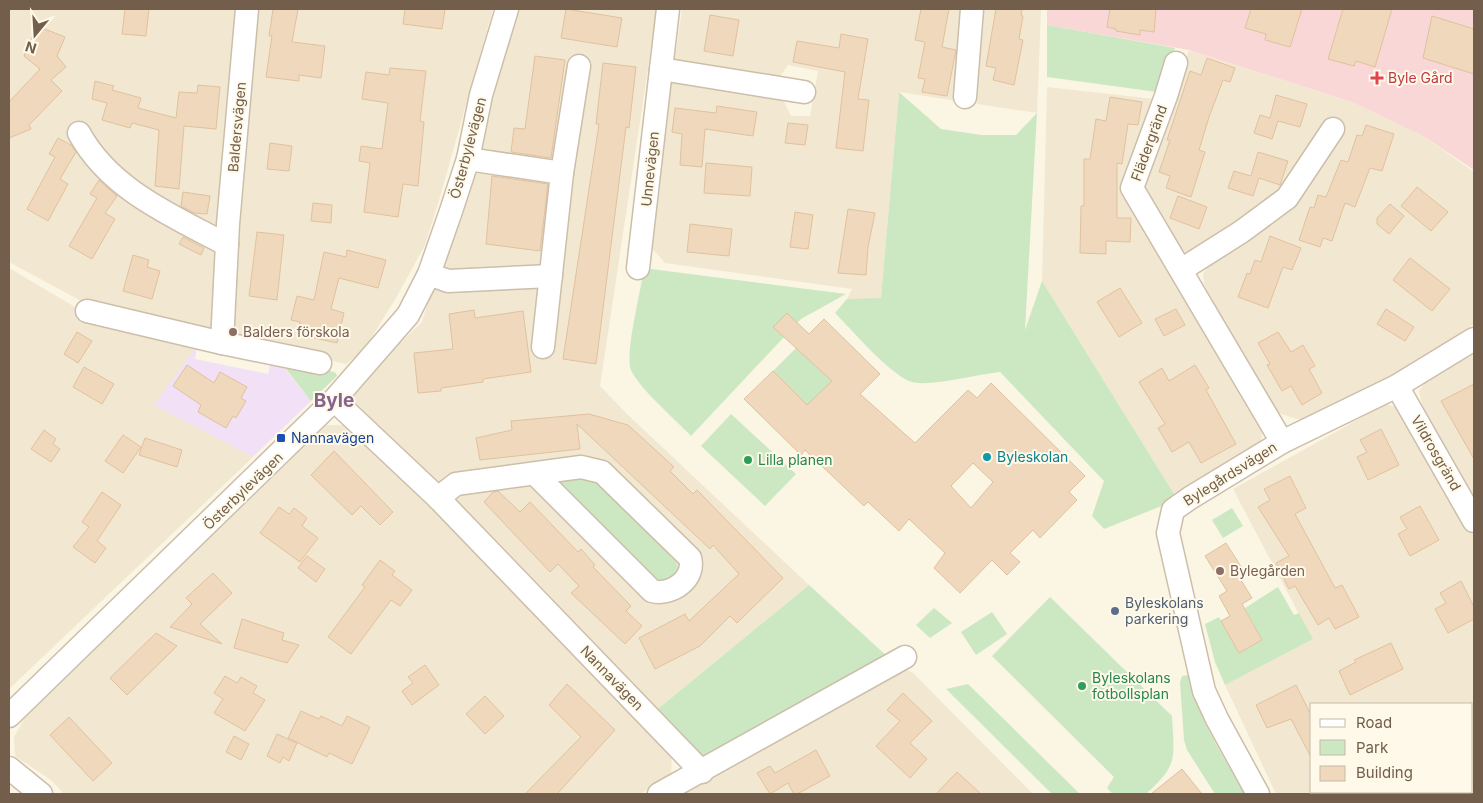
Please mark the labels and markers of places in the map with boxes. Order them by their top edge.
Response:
place label: Byle Gård [1388,69,1453,86]
marker: Byle Gård [1370,71,1384,85]
place label: Balders förskola [243,323,350,340]
marker: Balders förskola [227,326,239,338]
place label: Nannavägen [291,429,374,446]
marker: Nannavägen [275,432,287,444]
place label: Byleskolan [997,448,1068,465]
place label: Lilla planen [758,451,832,468]
marker: Byleskolan [981,451,993,463]
marker: Lilla planen [742,454,754,466]
place label: Bylegården [1230,562,1305,579]
marker: Bylegården [1214,565,1226,577]
place label: Byleskolans parkering [1125,594,1204,627]
marker: Byleskolans parkering [1109,605,1121,617]
place label: Byleskolans fotbollsplan [1092,669,1171,702]
marker: Byleskolans fotbollsplan [1076,680,1088,692]

